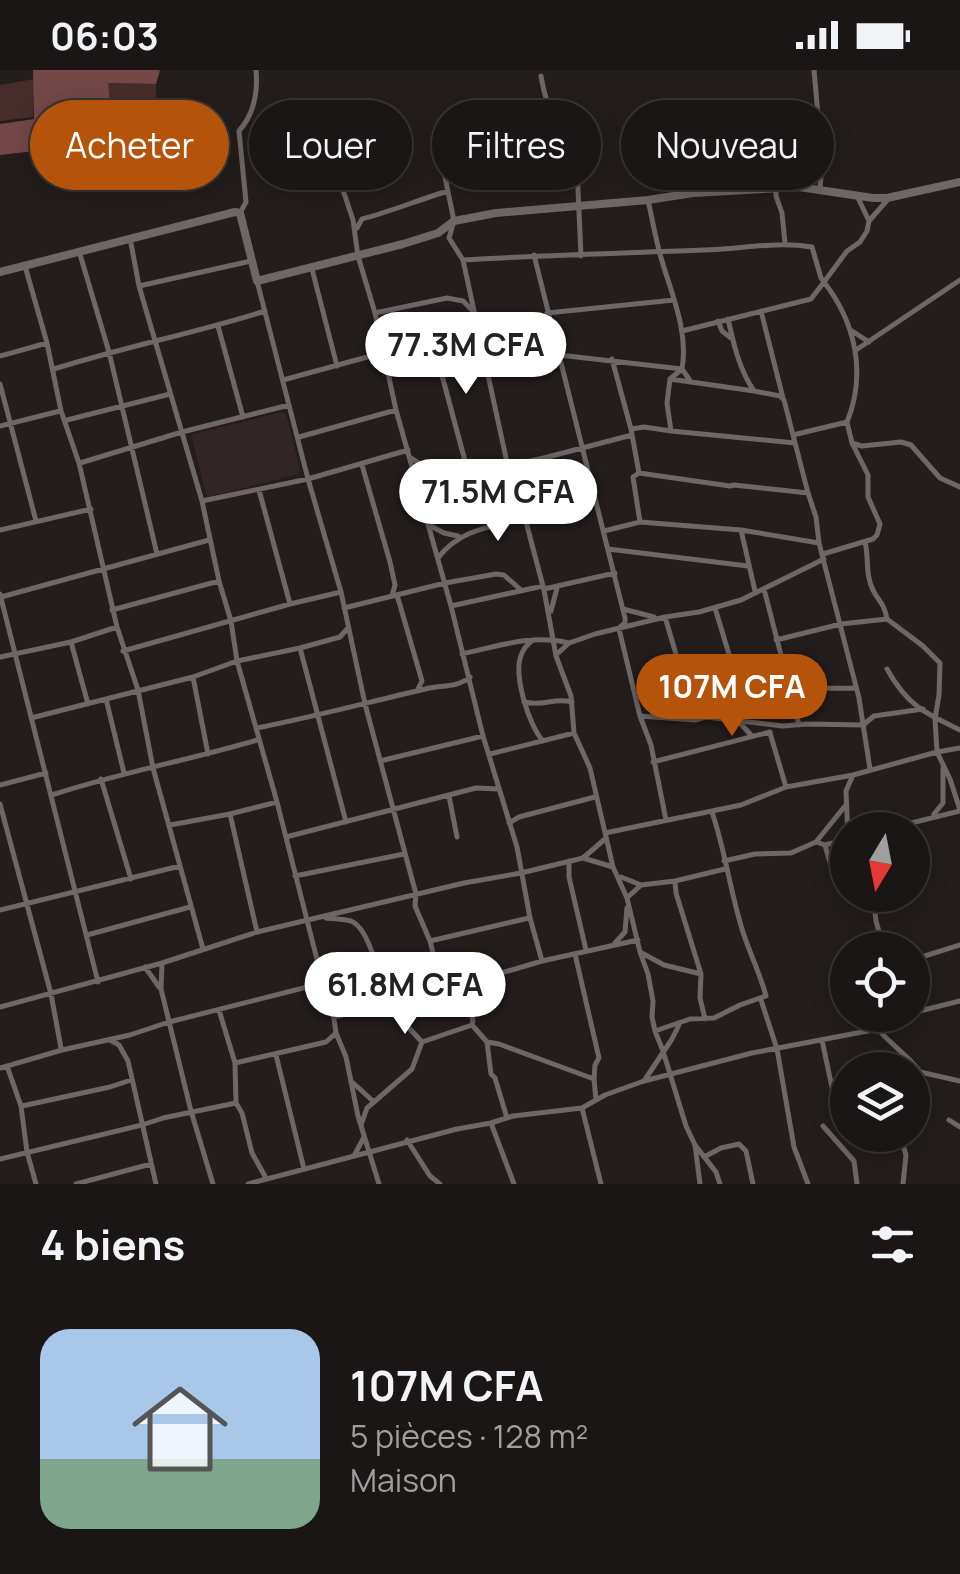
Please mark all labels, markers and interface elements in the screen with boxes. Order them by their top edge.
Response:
text: 06:03 [50,9,159,61]
chip: Acheter [30,100,229,190]
chip: Louer [249,100,412,190]
chip: Filtres [432,100,601,190]
chip: Nouveau [621,100,834,190]
pin: 77.3M CFA [352,312,580,397]
text: 77.3M CFA [387,322,545,366]
pin: 71.5M CFA [384,459,612,544]
text: 71.5M CFA [421,469,575,513]
pin: 107M CFA [629,654,835,739]
text: 107M CFA [658,664,806,708]
north arrow [830,812,930,912]
map controls [830,812,930,1152]
button: locate [830,932,930,1032]
pin: 61.8M CFA [291,952,519,1037]
text: 61.8M CFA [327,962,483,1006]
button: layers [830,1052,930,1152]
text: 4 biens [40,1215,185,1273]
icon: filters [865,1217,920,1272]
text: 107M CFA [350,1356,544,1414]
icon: home [120,1369,240,1489]
text: 5 pièces · 128 m² [350,1414,588,1458]
text: Maison [350,1458,457,1502]

